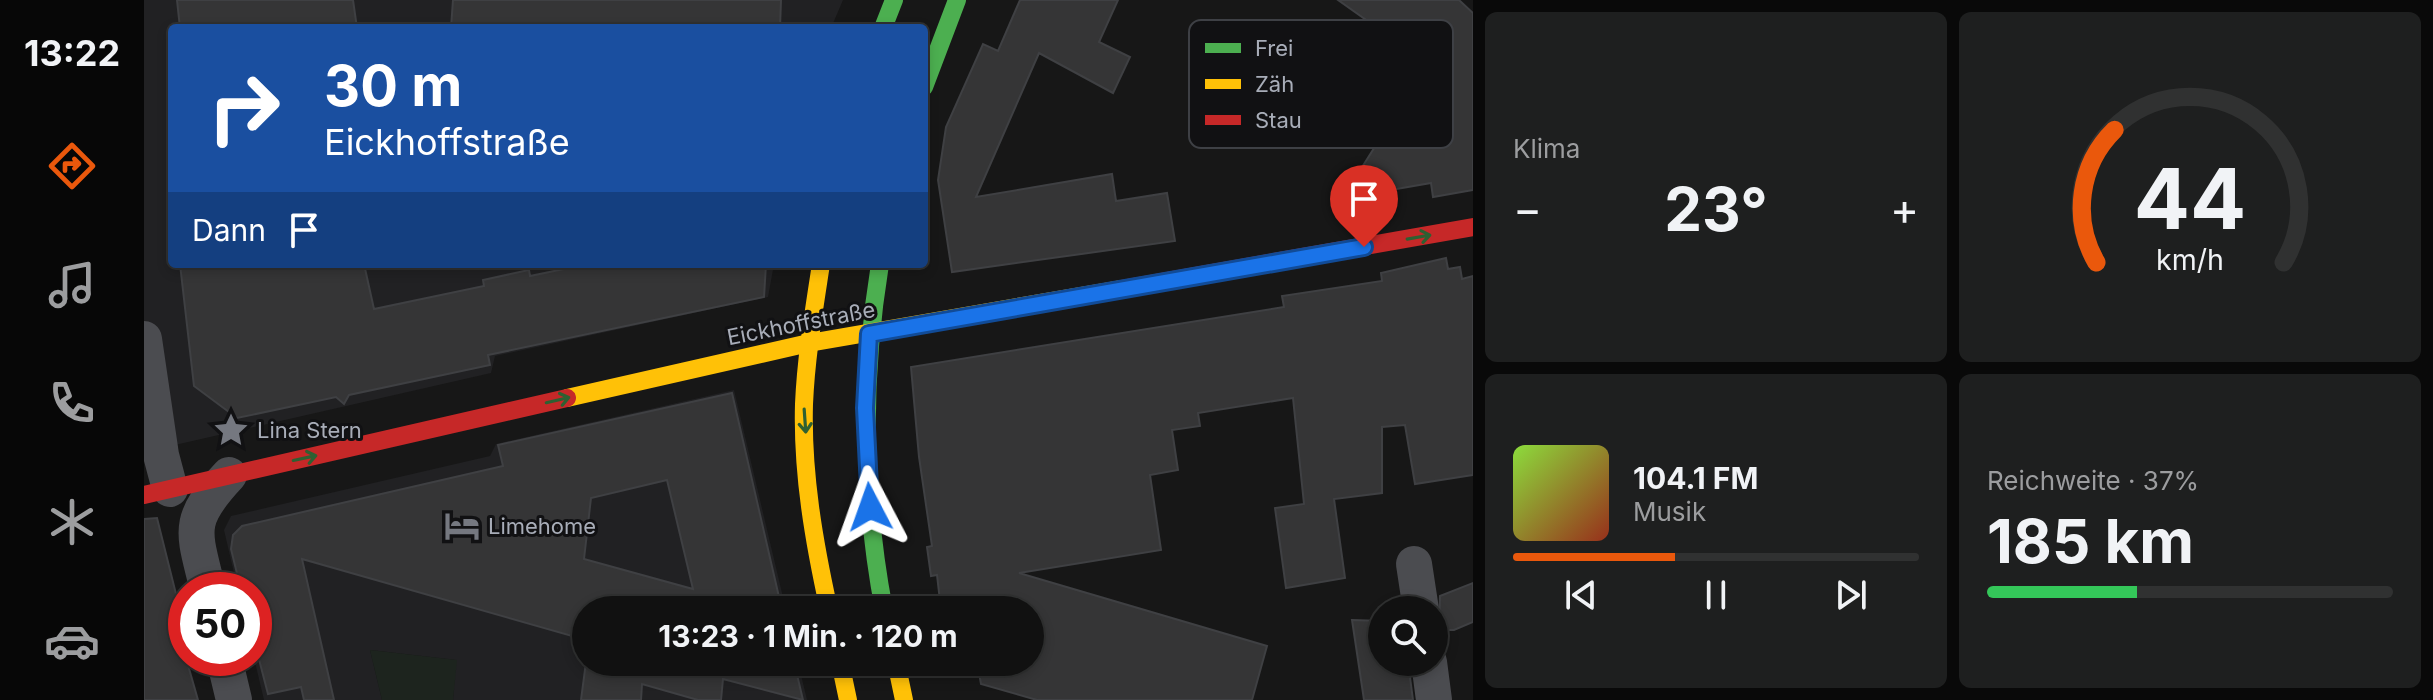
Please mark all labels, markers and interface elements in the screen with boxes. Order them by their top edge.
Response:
legend [1189,20,1453,148]
text: 13:22 [24,31,120,75]
text: Frei [1255,35,1293,61]
text: 30 m [324,52,462,120]
icon: right [192,56,296,160]
text: Zäh [1255,71,1294,97]
text: Stau [1255,107,1302,133]
text: Eickhoffstraße [324,120,570,164]
text: Klima [1513,133,1580,164]
icon: directions [44,138,100,194]
text: 44 [2134,148,2246,249]
pin [1330,165,1398,247]
text: 23° [1664,173,1768,245]
icon: arrive [1342,177,1386,221]
text: − [1513,182,1542,236]
text: + [1890,182,1919,236]
icon: arrive [282,208,326,252]
text: Dann [192,212,266,248]
one-way arrow [1405,228,1431,243]
text: km/h [2156,242,2224,277]
icon: music [44,257,100,313]
street label: Eickhoffstraße [725,296,877,350]
icon: phone [44,375,100,431]
one-way arrow [545,392,571,407]
one-way arrow [798,407,813,434]
place icon: Lina Stern [212,411,250,449]
place label: Lina Stern [257,417,362,443]
one-way arrow [291,450,317,465]
text: 104.1 FM [1633,460,1758,496]
position arrow [828,465,912,549]
text: Reichweite · 37% [1987,465,2199,496]
icon: climate [44,494,100,550]
text: Musik [1633,496,1706,527]
text: 185 km [1987,505,2194,577]
hotel icon: Limehome [443,507,481,545]
place label: Limehome [488,513,596,539]
speed limit sign: 50 [168,572,272,676]
icon: previous [1559,573,1603,617]
icon: pause [1694,573,1738,617]
icon: next [1829,573,1873,617]
map controls [1368,596,1448,676]
button: search [1368,596,1448,676]
icon: car [44,613,100,669]
text: 13:23 · 1 Min. · 120 m [658,618,958,654]

